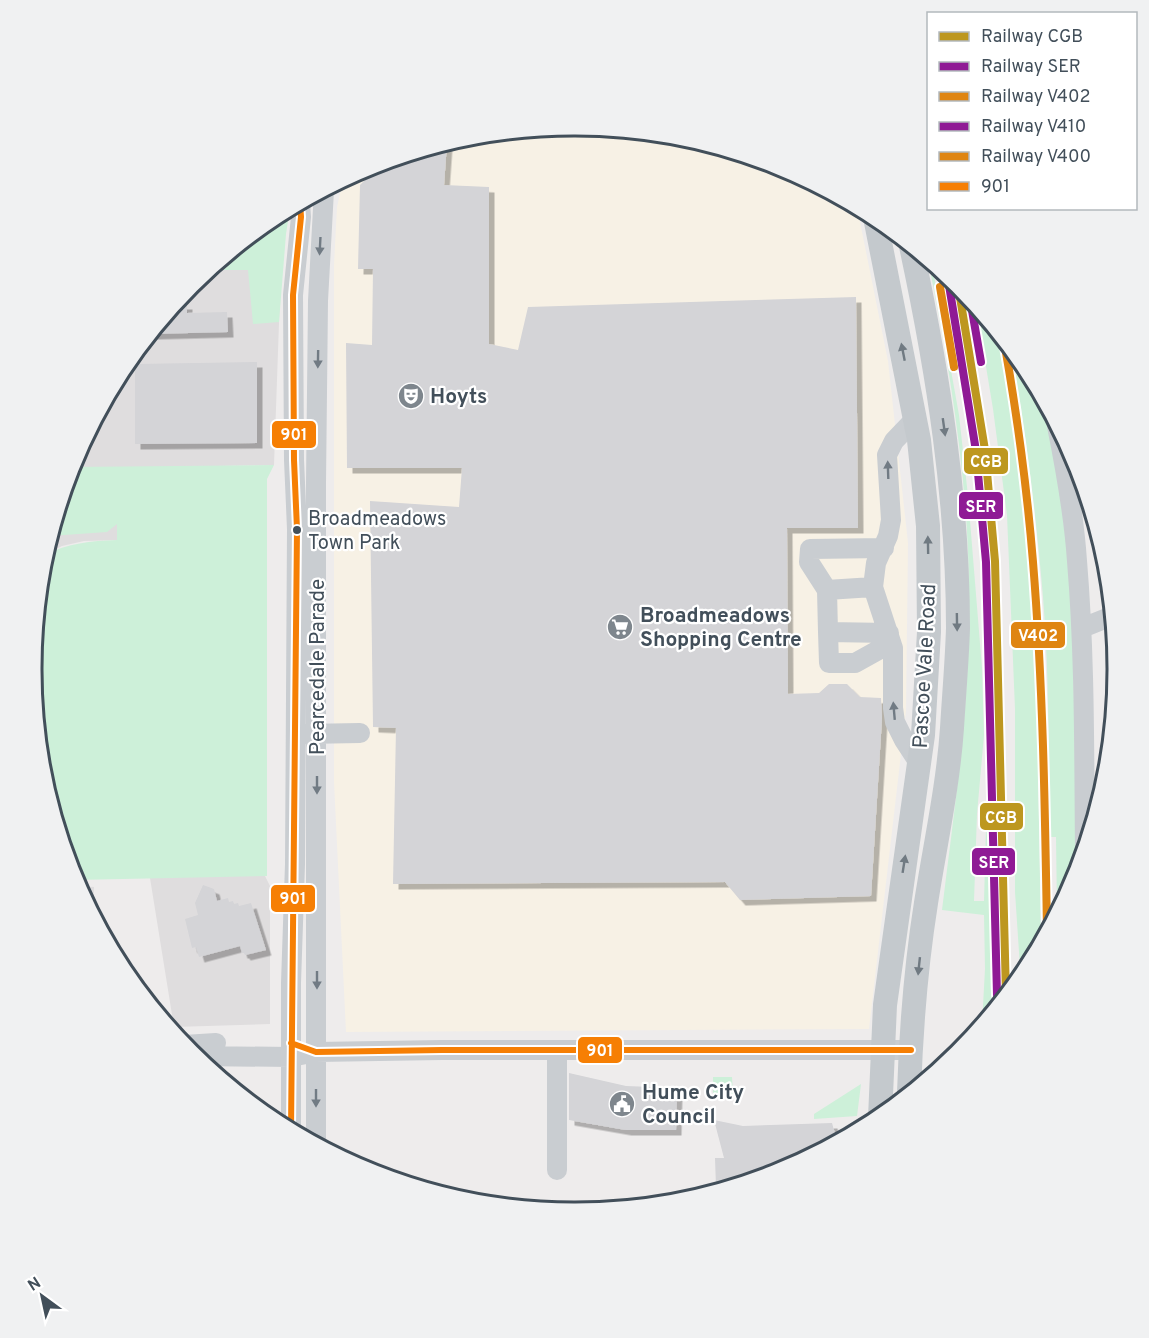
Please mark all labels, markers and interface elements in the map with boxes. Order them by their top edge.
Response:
legend [927,12,1137,210]
text: Railway CGB [981,26,1083,49]
text: Railway SER [981,56,1081,79]
text: Railway V402 [981,86,1091,109]
text: Railway V410 [981,116,1086,139]
text: Railway V400 [981,146,1091,169]
text: 901 [981,176,1010,199]
one-way arrow [316,236,325,255]
one-way arrow [898,342,907,361]
one-way arrow [313,350,322,369]
theatre icon: Hoyts [396,381,426,411]
place label: Hoyts [430,384,487,411]
one-way arrow [939,418,949,437]
line badge: 901 [271,420,317,449]
text: 901 [281,426,307,446]
line badge: CGB [963,447,1009,475]
text: CGB [970,453,1002,473]
one-way arrow [883,460,892,479]
line badge: SER [958,491,1004,520]
text: SER [966,498,996,518]
place label: Broadmeadows Town Park [308,507,446,557]
marker: Broadmeadows Town Park [291,524,303,536]
one-way arrow [923,535,933,554]
street label: Pearcedale Parade [305,579,332,755]
street label: Pascoe Vale Road [908,583,943,749]
place label: Broadmeadows Shopping Centre [640,603,802,654]
supermarket icon: Broadmeadows Shopping Centre [605,612,635,642]
one-way arrow [952,612,962,631]
line badge: V402 [1010,621,1066,649]
text: V402 [1018,627,1058,647]
one-way arrow [889,701,899,720]
one-way arrow [312,776,322,795]
line badge: CGB [979,802,1024,831]
text: CGB [985,809,1017,829]
line badge: SER [971,847,1016,876]
text: SER [979,854,1009,874]
one-way arrow [900,855,909,874]
line badge: 901 [270,884,316,913]
text: 901 [280,890,306,910]
one-way arrow [914,957,924,976]
one-way arrow [312,971,322,990]
line badge: 901 [577,1036,623,1064]
text: 901 [587,1042,613,1062]
place label: Hume City Council [642,1080,744,1131]
one-way arrow [311,1088,321,1107]
public building icon: Hume City Council [607,1089,637,1119]
north arrow [12,1266,72,1326]
text: N [25,1274,45,1297]

